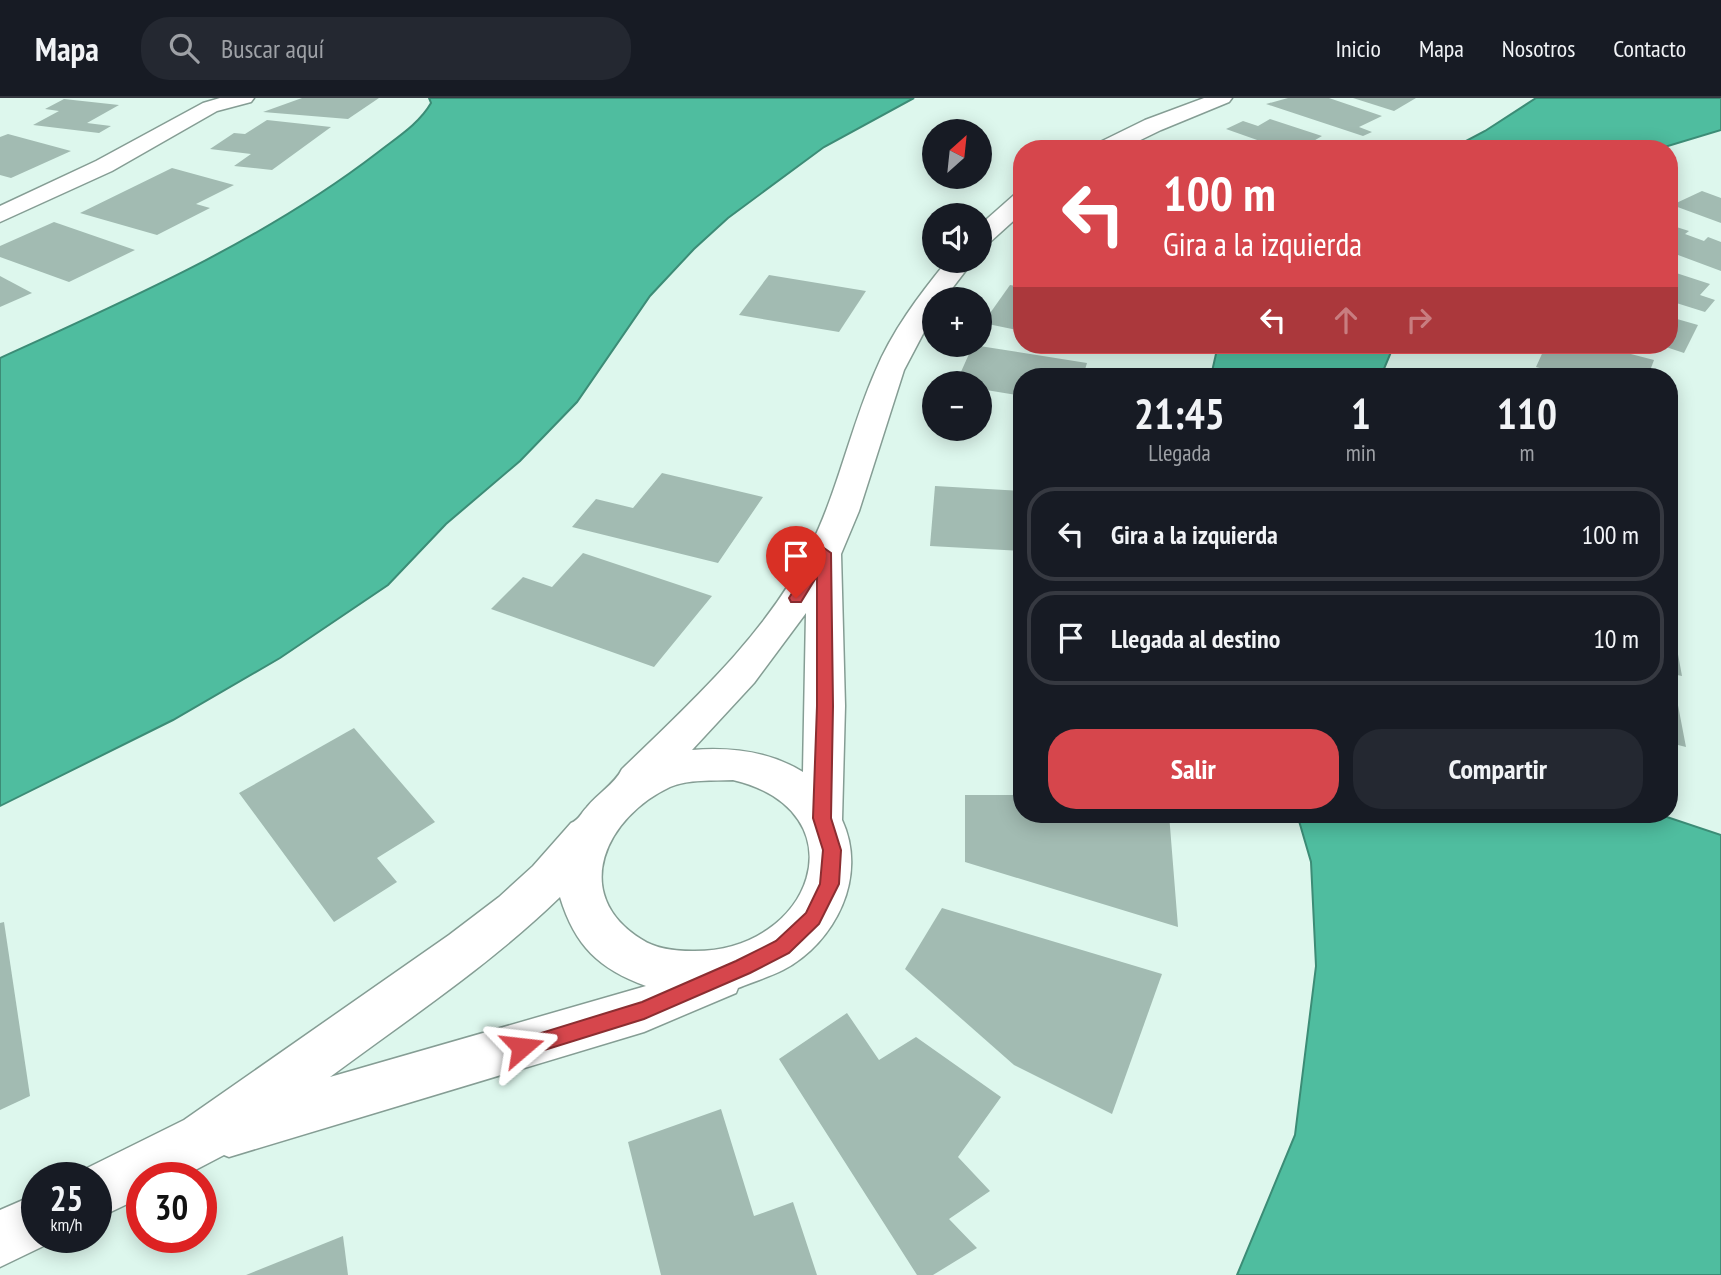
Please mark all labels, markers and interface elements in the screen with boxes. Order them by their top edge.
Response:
search box [141,17,631,80]
text: Mapa [35,27,99,70]
icon: search [165,29,203,67]
text: Buscar aquí [221,32,324,65]
text: Inicio [1335,33,1381,64]
text: Mapa [1419,33,1464,64]
text: Nosotros [1502,33,1575,64]
text: Contacto [1613,33,1686,64]
north arrow [922,119,992,189]
map controls [922,119,992,441]
text: 100 m [1163,161,1276,225]
icon: left [1048,168,1139,259]
button: sound [922,203,992,273]
text: Gira a la izquierda [1163,223,1362,265]
button: + [922,287,992,357]
icon: left [1254,301,1292,339]
icon: ahead [1327,301,1365,339]
icon: right [1400,301,1438,339]
button: − [922,371,992,441]
text: 21:45 [1134,386,1225,441]
text: 1 [1351,386,1371,441]
text: 110 [1497,386,1557,441]
text: Llegada [1148,438,1211,467]
text: min [1346,438,1376,467]
text: m [1519,438,1534,467]
icon: left [1052,515,1090,553]
text: Gira a la izquierda [1111,518,1278,551]
text: 100 m [1581,518,1639,551]
pin [766,526,826,598]
icon: arrive [777,537,815,575]
icon: arrive [1052,619,1090,657]
text: Llegada al destino [1111,622,1280,655]
text: 10 m [1593,622,1639,655]
button: Salir [1048,729,1339,809]
button: Compartir [1353,729,1643,809]
position arrow [485,1010,559,1084]
speed limit sign: 30 [126,1162,217,1253]
text: 25 [50,1175,83,1221]
text: km/h [51,1213,82,1236]

